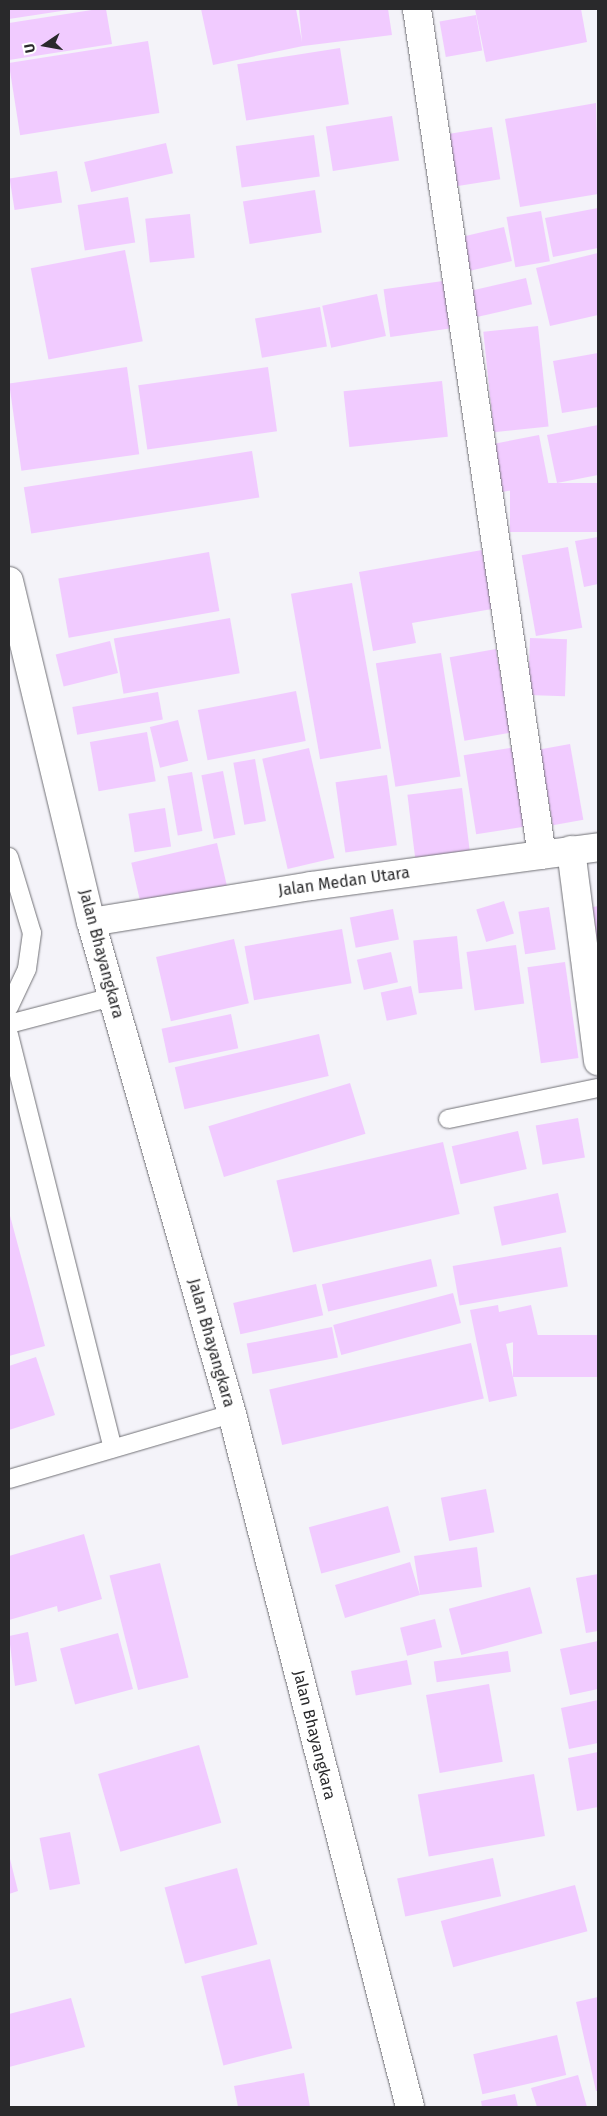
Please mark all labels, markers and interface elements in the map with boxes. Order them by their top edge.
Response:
north arrow [20,20,70,70]
text: U [21,42,39,54]
street label: Jalan Medan Utara [277,863,411,901]
street label: Jalan Bhayangkara [75,887,127,1021]
street label: Jalan Bhayangkara [183,1276,239,1410]
street label: Jalan Bhayangkara [289,1668,339,1802]

